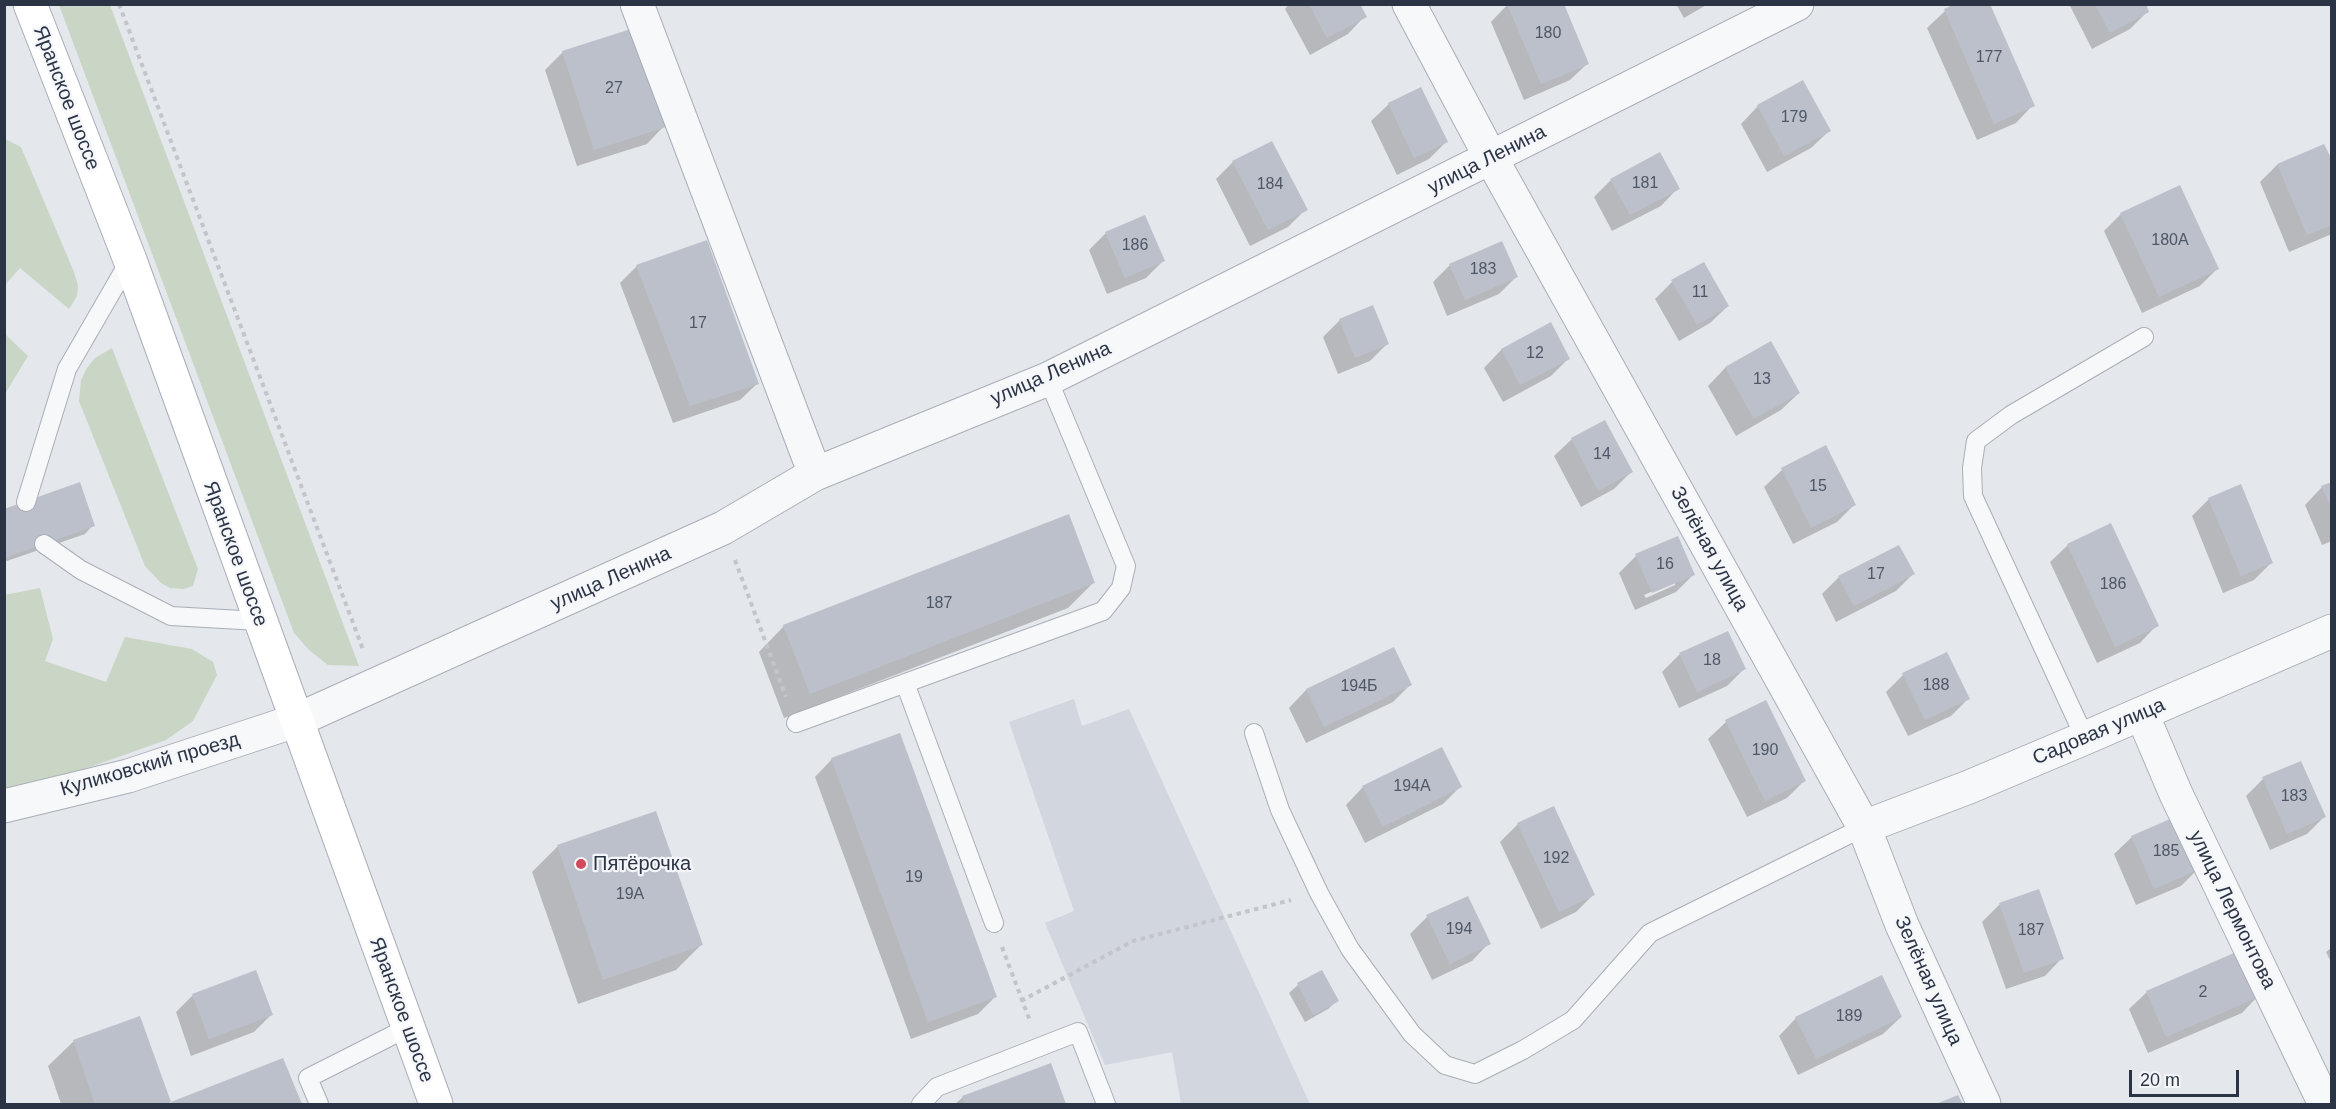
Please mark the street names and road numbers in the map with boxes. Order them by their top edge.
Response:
street label: Яранское шоссе [27,22,105,174]
street label: улица Ленина [1424,120,1550,200]
street label: улица Ленина [987,337,1115,411]
street label: Яранское шоссе [198,478,272,630]
street label: Зелёная улица [1665,482,1753,616]
street label: улица Ленина [547,542,675,616]
street label: Садовая улица [2029,693,2169,771]
street label: Куликовский проезд [58,728,242,802]
street label: улица Лермонтова [2183,827,2281,993]
street label: Зелёная улица [1889,913,1967,1049]
street label: Яранское шоссе [364,934,438,1086]

